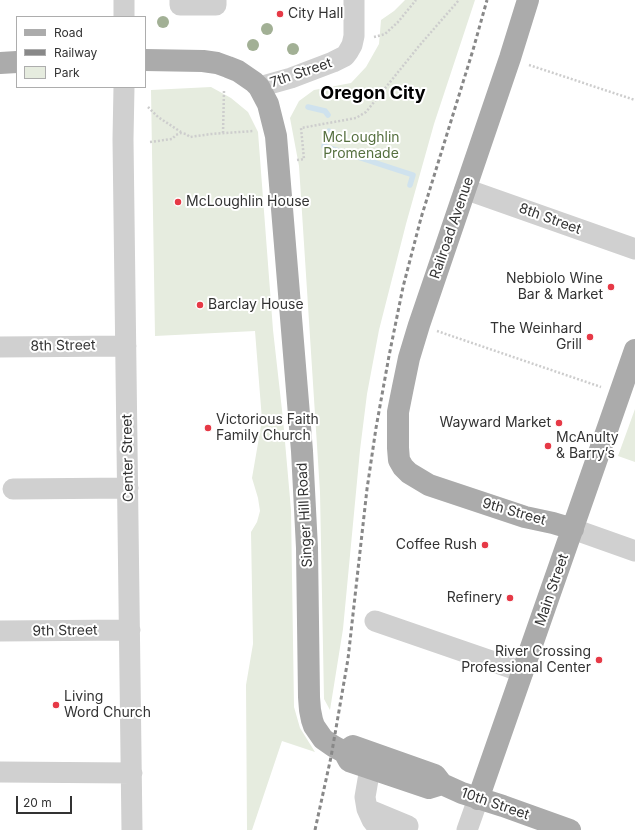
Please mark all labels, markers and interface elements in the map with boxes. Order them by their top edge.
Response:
place label: City Hall [288,6,343,22]
marker: City Hall [275,9,285,19]
legend [16,16,146,88]
text: Road [54,25,83,40]
text: Railway [54,45,97,60]
street label: 7th Street [268,55,334,91]
text: Park [54,65,80,80]
district label: Oregon City [320,83,426,105]
park label: McLoughlin Promenade [322,130,400,162]
street label: Railroad Avenue [427,175,477,281]
place label: McLoughlin House [186,194,310,210]
marker: McLoughlin House [173,197,183,207]
street label: 8th Street [517,200,583,238]
place label: Nebbiolo Wine Bar & Market [506,271,603,304]
marker: Nebbiolo Wine Bar & Market [606,282,616,292]
place label: Barclay House [208,297,304,313]
marker: Barclay House [195,300,205,310]
place label: The Weinhard Grill [490,321,582,354]
marker: The Weinhard Grill [585,332,595,342]
street label: 8th Street [30,337,96,355]
place label: Victorious Faith Family Church [216,412,319,444]
street label: Center Street [119,414,137,502]
place label: Wayward Market [439,415,551,431]
marker: Wayward Market [554,418,564,428]
marker: Victorious Faith Family Church [203,423,213,433]
place label: McAnulty & Barry’s [556,430,619,462]
marker: McAnulty & Barry’s [543,441,553,451]
street label: Singer Hill Road [294,462,316,568]
street label: 9th Street [480,495,548,529]
place label: Coffee Rush [396,537,477,553]
marker: Coffee Rush [480,540,490,550]
street label: Main Street [532,552,572,628]
place label: Refinery [447,590,502,606]
marker: Refinery [505,593,515,603]
street label: 9th Street [32,622,98,640]
place label: River Crossing Professional Center [461,644,591,676]
marker: River Crossing Professional Center [594,655,604,665]
place label: Living Word Church [64,689,151,722]
marker: Living Word Church [51,700,61,710]
street label: 10th Street [459,784,531,824]
scale bar [18,788,74,814]
text: 20 m [23,795,52,810]

